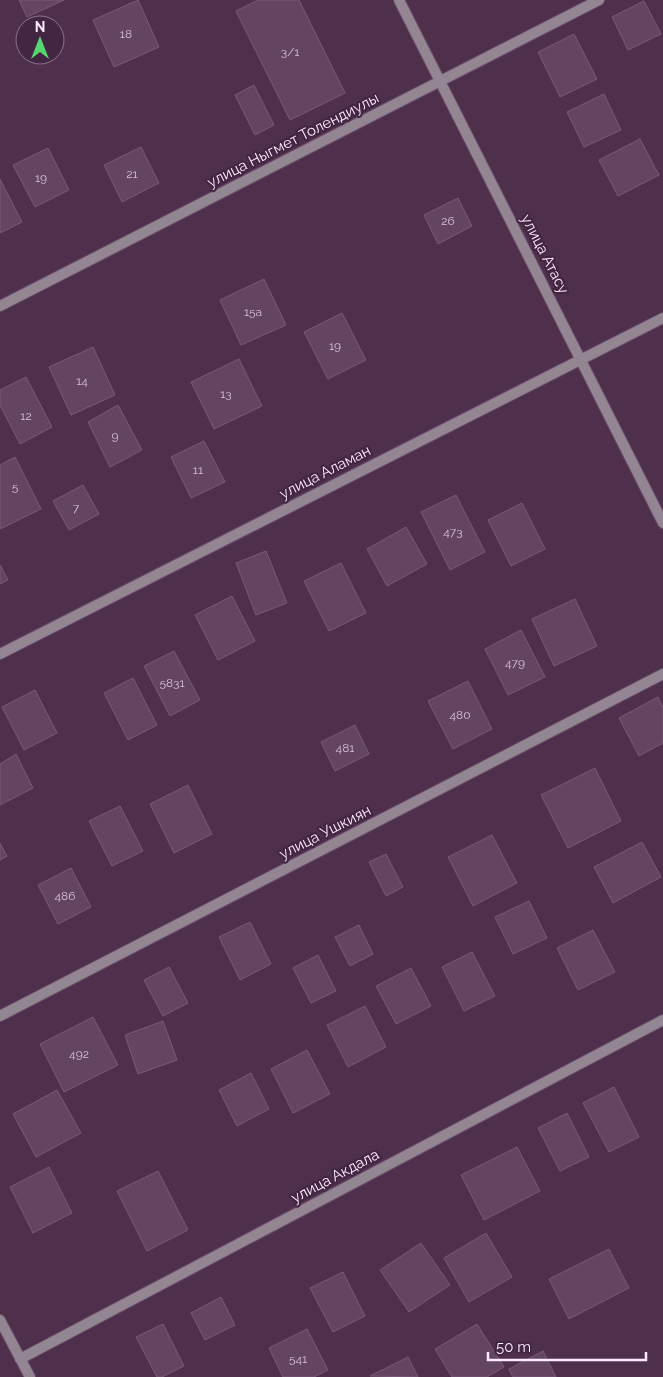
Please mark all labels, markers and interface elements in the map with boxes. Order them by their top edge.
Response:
north arrow [15,15,65,65]
text: N [35,19,45,35]
house number: 18 [120,27,132,41]
house number: 3/1 [281,45,299,59]
street label: улица Ныгмет Толендиулы [204,89,382,191]
house number: 21 [126,167,138,181]
house number: 19 [35,171,47,185]
street label: улица Атасу [517,211,573,297]
house number: 26 [441,214,455,228]
house number: 15а [244,305,262,319]
house number: 19 [329,339,341,353]
house number: 14 [76,374,88,388]
house number: 13 [220,387,232,401]
house number: 12 [20,409,32,423]
house number: 9 [111,429,119,443]
street label: улица Аламан [276,441,374,503]
house number: 11 [193,463,203,477]
house number: 5 [12,480,19,494]
house number: 7 [73,501,80,515]
house number: 473 [443,525,463,539]
house number: 479 [505,656,525,670]
house number: 5831 [159,676,185,690]
house number: 480 [449,708,471,722]
house number: 481 [336,741,354,755]
street label: улица Ушкиян [276,801,374,863]
house number: 486 [55,889,75,903]
house number: 492 [69,1047,89,1061]
street label: улица Акдала [288,1145,382,1207]
scale bar [488,1330,646,1362]
text: 50 m [496,1338,531,1356]
house number: 541 [289,1352,307,1366]

